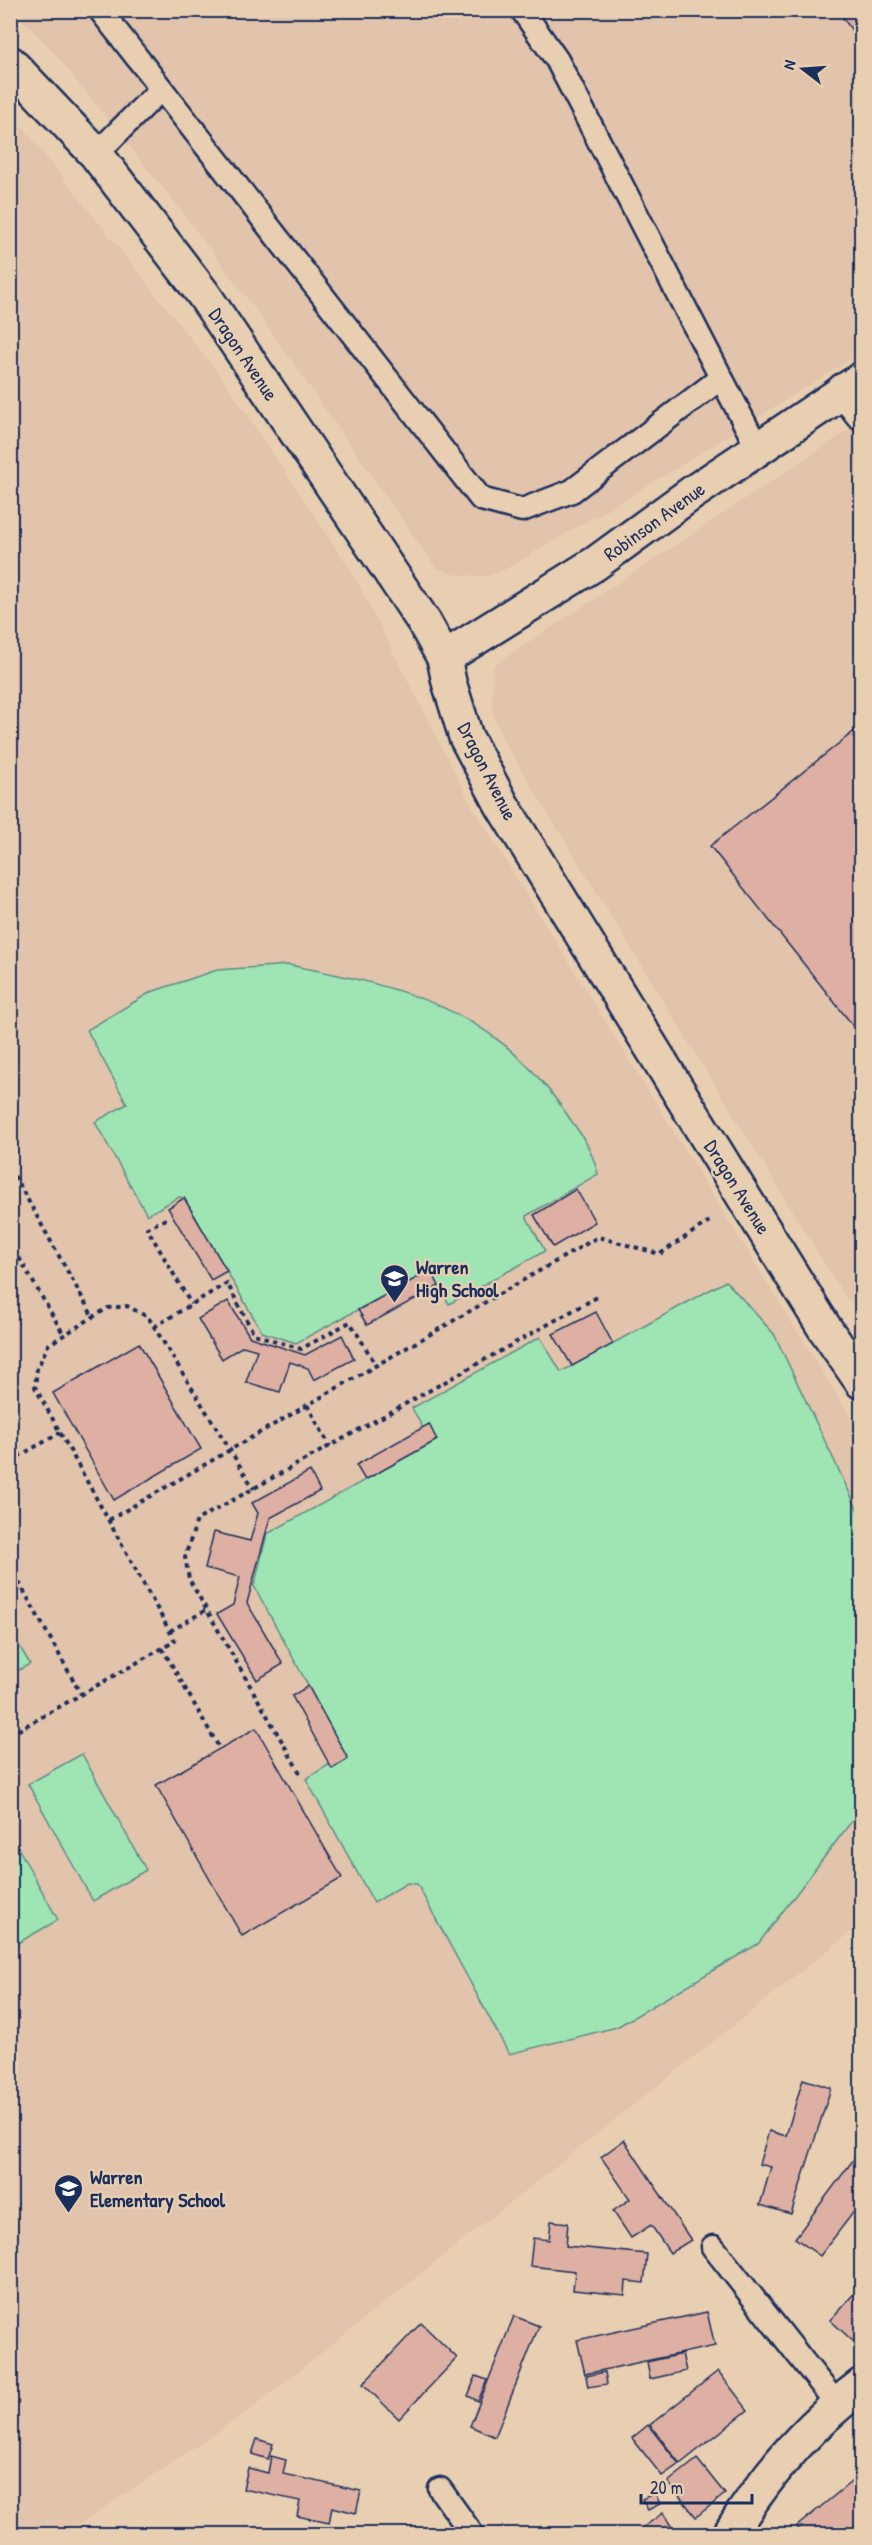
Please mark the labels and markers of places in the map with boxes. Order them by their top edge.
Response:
place label: Warren High School [416,1253,499,1304]
school or university icon: Warren High School [379,1262,411,1304]
place label: Warren Elementary School [90,2163,226,2214]
school or university icon: Warren Elementary School [53,2172,85,2214]

